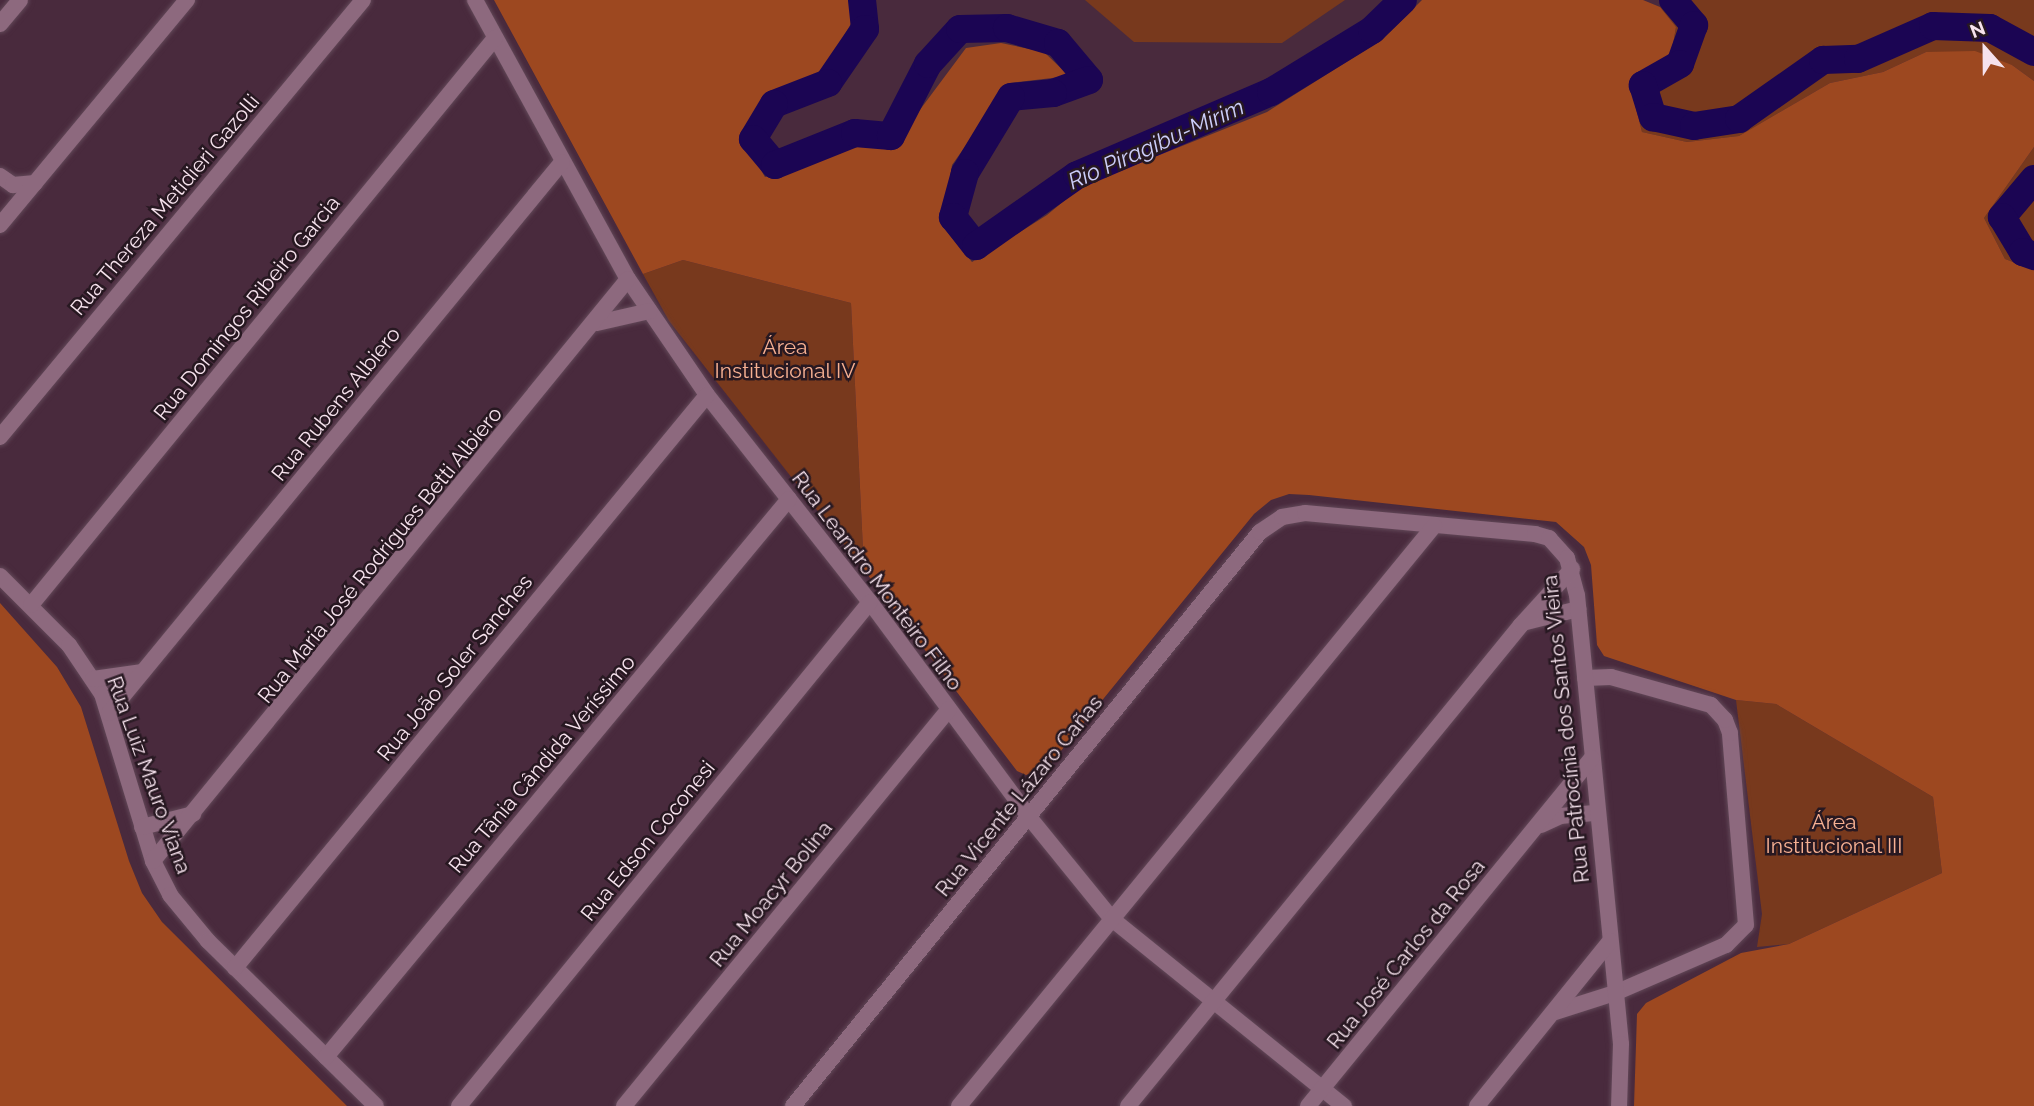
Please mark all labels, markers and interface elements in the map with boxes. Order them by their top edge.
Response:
north arrow [1950,14,2020,84]
text: N [1967,17,1988,42]
street label: Rua Thereza Metidieri Gazolli [65,89,265,321]
water label: Rio Piragibu-Mirim [1064,93,1248,195]
street label: Rua Domingos Ribeiro Garcia [149,191,345,425]
street label: Rua Rubens Albiero [266,322,406,486]
park label: Área Institucional IV [714,334,856,384]
street label: Rua Maria José Rodrigues Betti Albiero [252,401,508,709]
street label: Rua Leandro Monteiro Filho [786,467,968,695]
street label: Rua João Soler Sanches [372,569,538,767]
street label: Rua Patrocínia dos Santos Vieira [1537,573,1595,885]
street label: Rua Tânia Cândida Veríssimo [443,649,641,879]
street label: Rua Luiz Mauro Viana [101,673,197,877]
street label: Rua Vicente Lázaro Cañas [930,690,1108,902]
street label: Rua Edson Coconesi [576,756,720,926]
park label: Área Institucional III [1765,809,1903,859]
street label: Rua Moacyr Bolina [704,816,838,972]
street label: Rua José Carlos da Rosa [1322,854,1490,1054]

